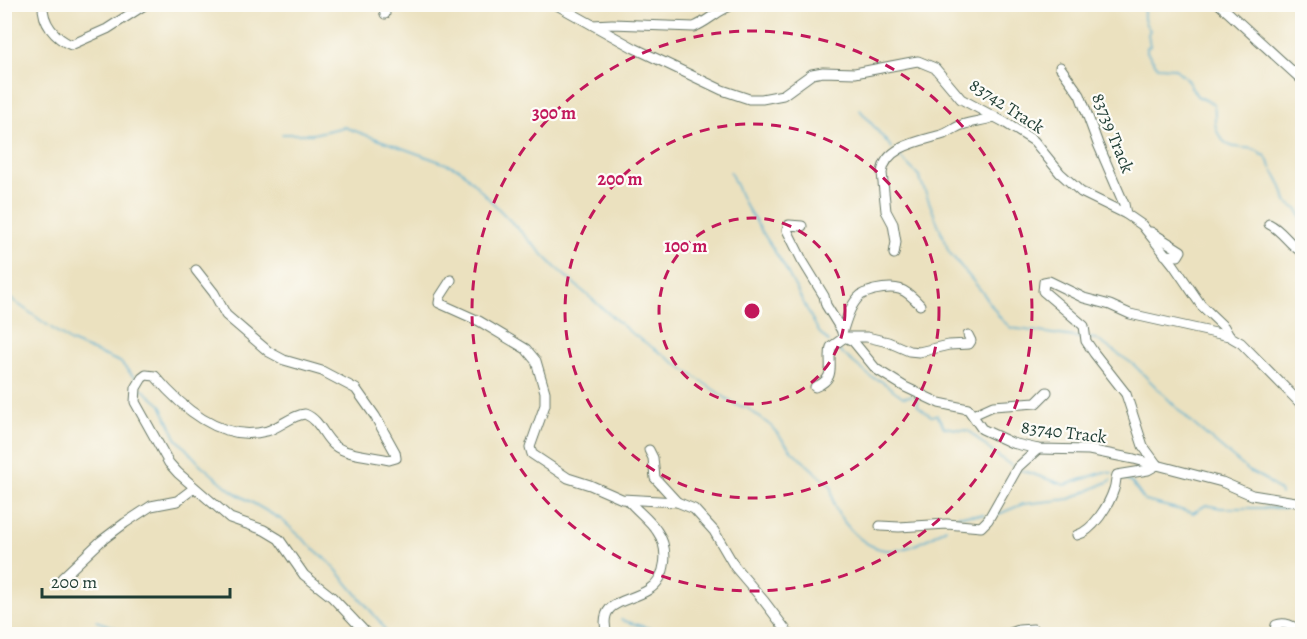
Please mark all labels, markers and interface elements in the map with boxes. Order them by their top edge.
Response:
street label: 83742 Track [965,73,1049,139]
street label: 83739 Track [1086,90,1140,176]
text: 300 m [532,101,576,125]
text: 200 m [597,167,643,191]
text: 100 m [665,234,707,258]
centre of rings [742,301,762,321]
street label: 83740 Track [1020,415,1108,449]
scale bar [42,561,230,599]
text: 200 m [51,570,97,594]

